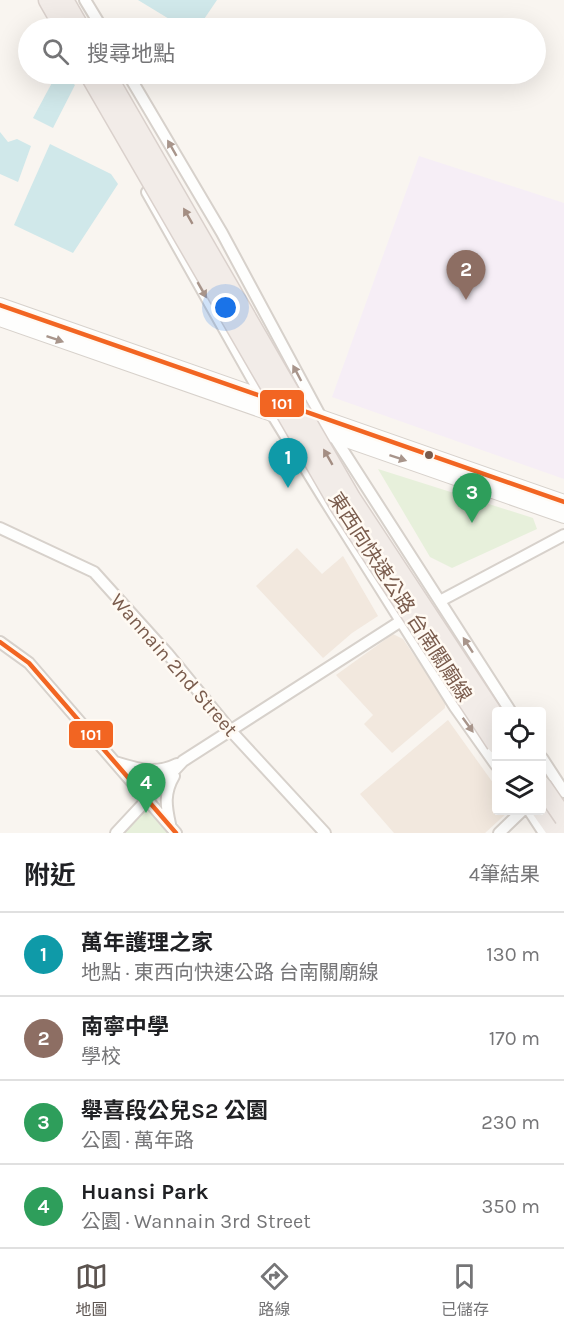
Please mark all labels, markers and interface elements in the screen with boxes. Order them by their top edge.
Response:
search box [18,18,546,84]
icon: search [39,35,72,68]
text: 搜尋地點 [87,41,175,67]
one-way arrow [166,140,177,156]
one-way arrow [182,208,193,224]
pin: 2 [446,250,486,300]
one-way arrow [197,281,207,298]
your location [211,293,240,322]
one-way arrow [46,334,64,344]
one-way arrow [292,365,302,382]
line badge: 101 [259,389,305,418]
text: 101 [271,394,293,413]
pin: 1 [268,438,308,488]
one-way arrow [323,448,333,465]
unlabelled marker [423,449,435,461]
one-way arrow [389,454,407,463]
pin: 3 [452,474,492,523]
street label: 東西向快速公路 台南關廟線 [324,488,476,706]
street label: Wannain 2nd Street [106,589,242,741]
one-way arrow [463,637,474,653]
map controls [492,707,546,815]
button: locate [492,707,546,761]
one-way arrow [462,716,474,732]
line badge: 101 [68,720,114,749]
text: 101 [80,725,102,744]
button: layers [492,761,546,815]
pin: 4 [126,764,166,813]
text: 附近 [24,860,76,891]
text: 4筆結果 [469,863,540,886]
text: 萬年護理之家 [81,930,213,956]
text: 1 [40,943,47,966]
text: 130 m [486,943,540,966]
text: 地點 · 東西向快速公路 台南關廟線 [81,961,379,984]
text: 南寧中學 [81,1014,169,1040]
text: 2 [37,1027,50,1050]
text: 170 m [489,1027,540,1050]
text: 學校 [81,1045,121,1068]
text: 舉喜段公兒S2 公園 [81,1098,268,1124]
text: 3 [37,1111,50,1134]
text: 230 m [481,1111,540,1134]
text: 公園 · 萬年路 [81,1129,194,1152]
text: Huansi Park [81,1179,209,1205]
text: 4 [38,1195,49,1218]
text: 350 m [482,1195,540,1218]
text: 公園 · Wannain 3rd Street [81,1210,311,1233]
tab: 地圖 [75,1260,108,1320]
tab: 路線 [258,1260,291,1320]
tab: 已儲存 [441,1260,489,1320]

